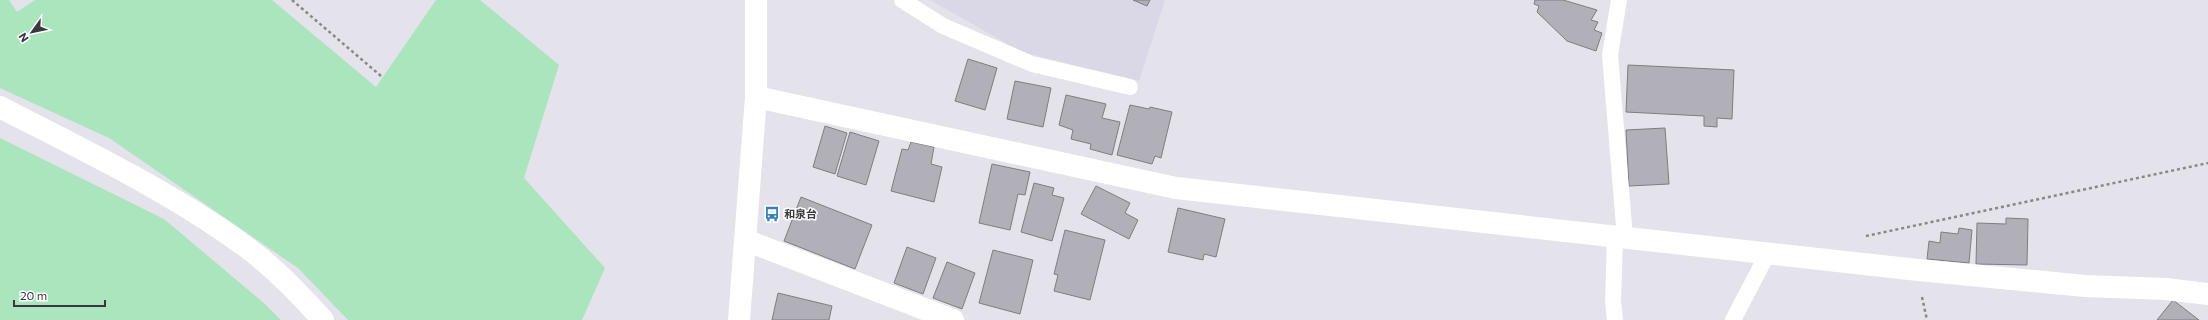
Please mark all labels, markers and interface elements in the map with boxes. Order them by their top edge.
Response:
north arrow [12,12,52,52]
text: N [15,31,31,45]
bus stop icon: 和泉台 [763,205,781,223]
place label: 和泉台 [784,207,817,220]
scale bar [14,282,105,308]
text: 20 m [20,288,47,302]

